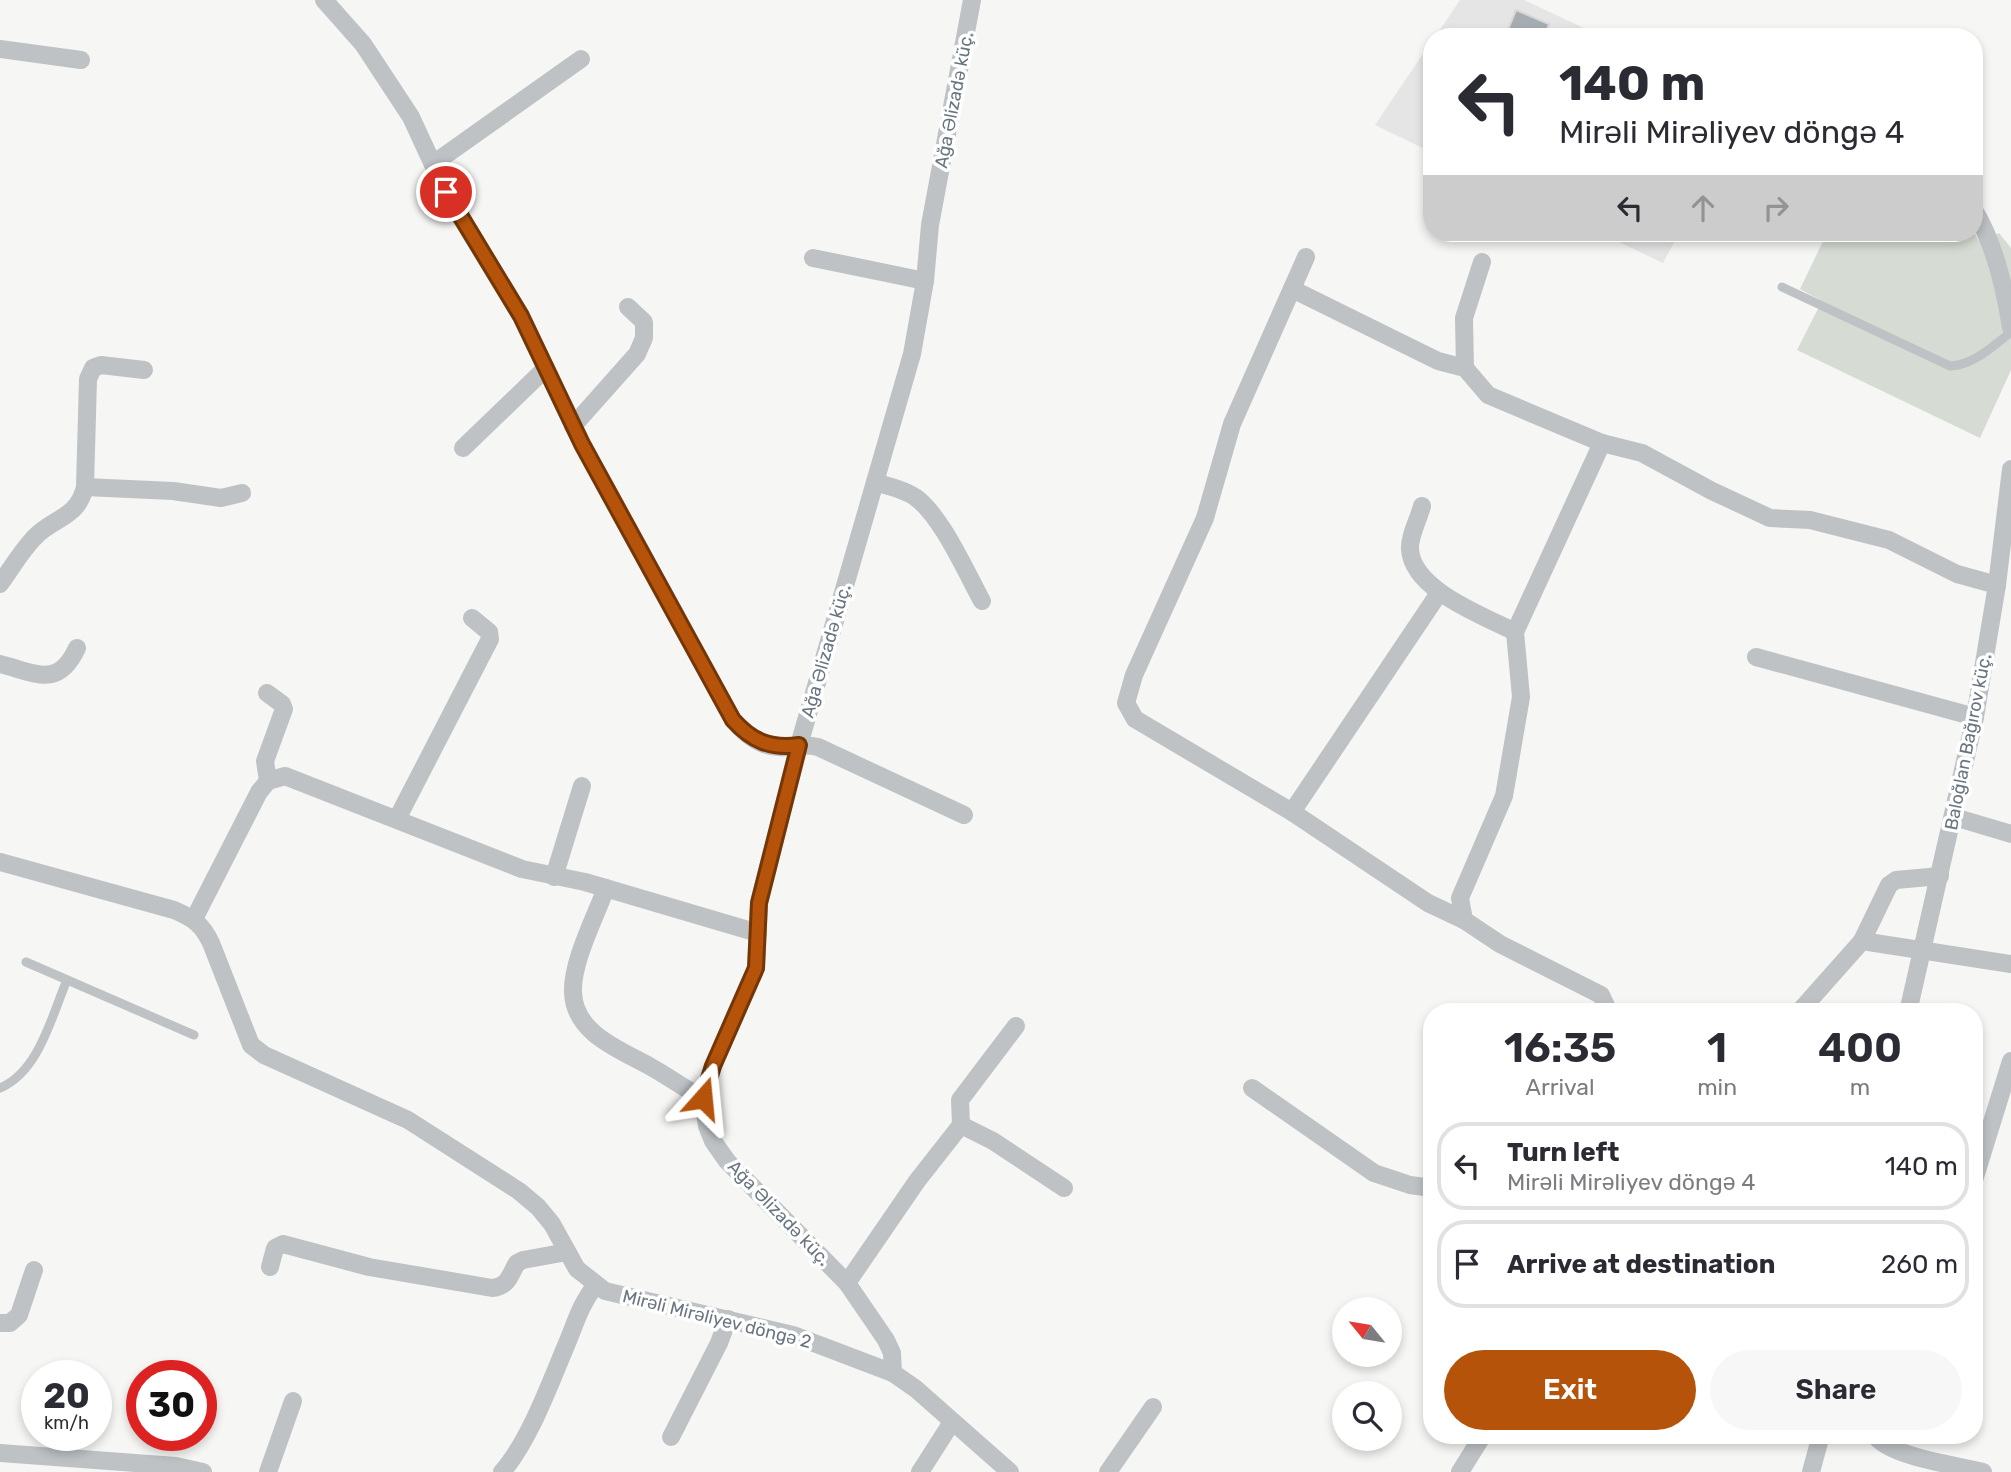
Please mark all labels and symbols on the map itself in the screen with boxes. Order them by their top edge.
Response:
street label: Ağa Əlizadə küç. [930,30,978,170]
pin [416,162,476,222]
street label: Ağa Əlizadə küç. [796,582,856,720]
street label: Baloğlan Bağırov küç. [1940,652,1996,832]
position arrow [666,1061,740,1135]
street label: Ağa Əlizadə küç. [723,1156,835,1270]
street label: Mirəli Mirəliyev döngə 2 [620,1285,814,1353]
north arrow [1332,1297,1402,1367]
speed limit sign: 30 [126,1360,217,1451]

